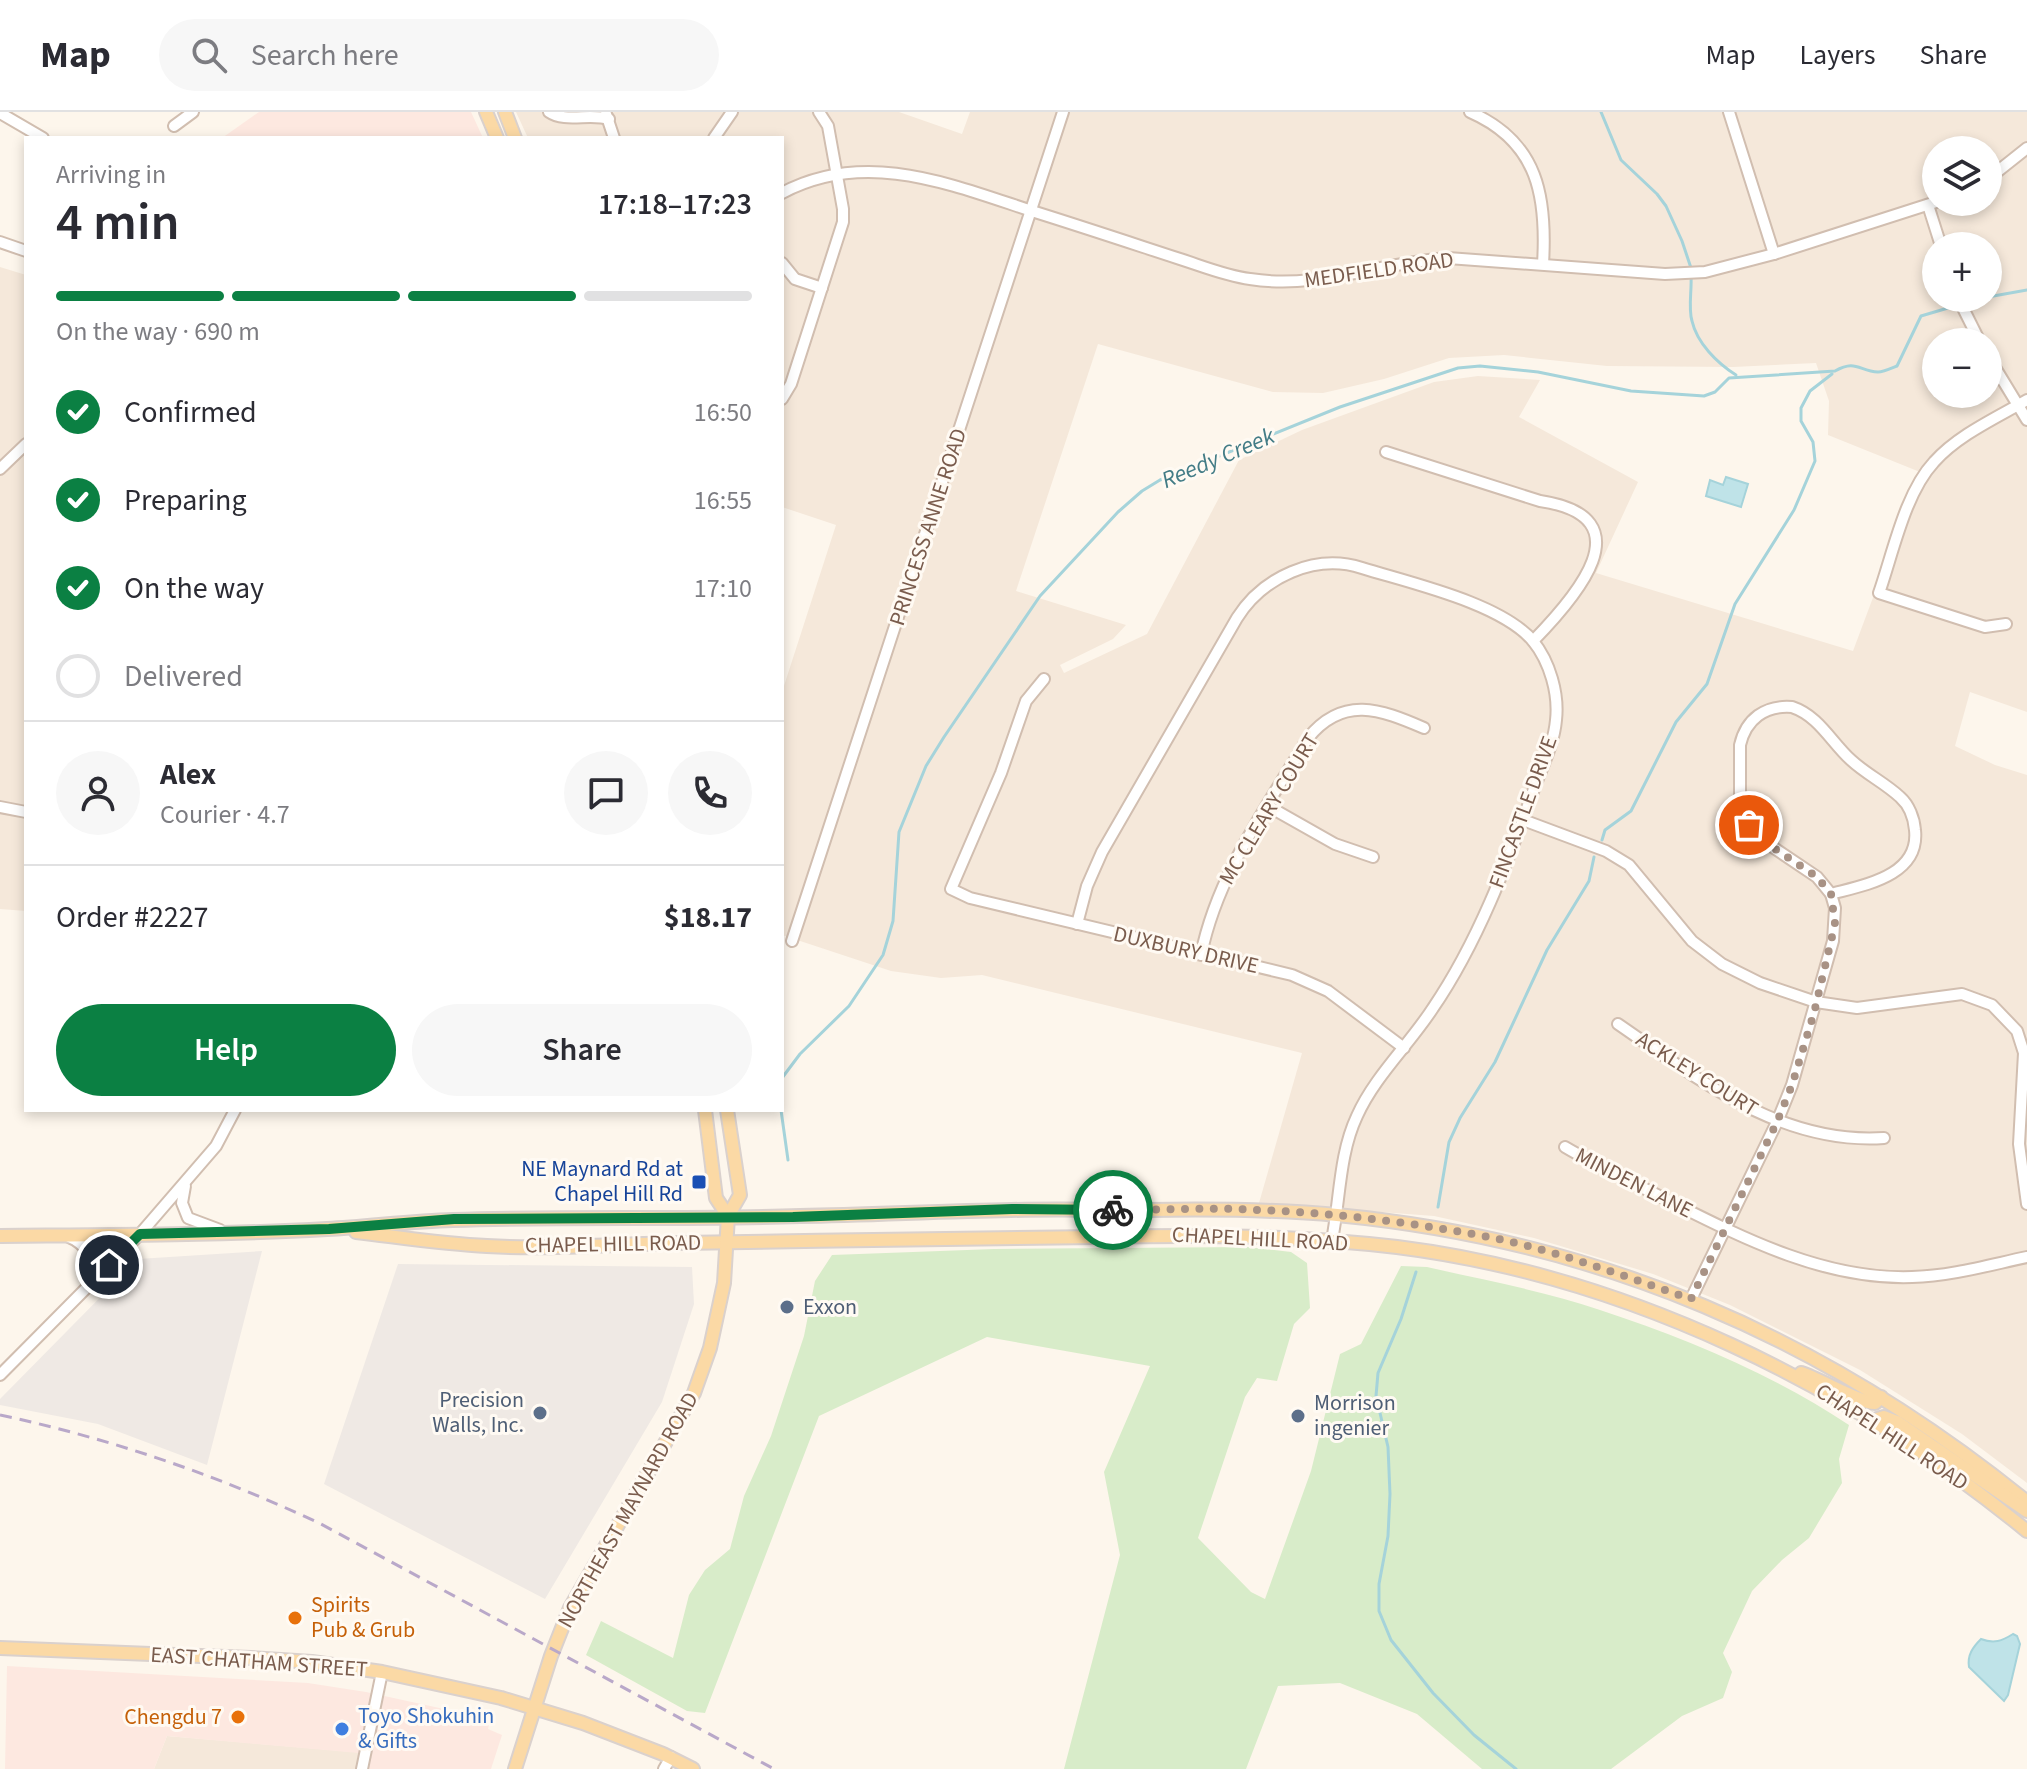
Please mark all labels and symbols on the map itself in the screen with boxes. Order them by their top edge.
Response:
street label: MEDFIELD ROAD [1302,244,1456,296]
water label: Reedy Creek [1156,418,1281,498]
street label: PRINCESS ANNE ROAD [881,424,975,630]
street label: MC CLEARY COURT [1211,727,1327,891]
street label: FINCASTLE DRIVE [1481,731,1565,893]
pin [1715,791,1783,859]
street label: DUXBURY DRIVE [1110,918,1262,982]
street label: ACKLEY COURT [1630,1024,1765,1124]
street label: MINDEN LANE [1570,1140,1698,1226]
place label: NE Maynard Rd at Chapel Hill Rd [521,1153,684,1210]
courier [1073,1170,1153,1250]
marker: NE Maynard Rd at Chapel Hill Rd [690,1173,708,1191]
street label: CHAPEL HILL ROAD [1171,1218,1349,1260]
street label: CHAPEL HILL ROAD [525,1226,701,1262]
pin [75,1231,143,1299]
place label: Exxon [803,1291,857,1323]
marker: Exxon [778,1298,796,1316]
street label: CHAPEL HILL ROAD [1809,1376,1975,1498]
place label: Precision Walls, Inc. [432,1384,524,1441]
street label: NORTHEAST MAYNARD ROAD [550,1386,706,1634]
place label: Morrison ingenier [1314,1387,1396,1444]
marker: Precision Walls, Inc. [531,1404,549,1422]
marker: Morrison ingenier [1289,1407,1307,1425]
place label: Spirits Pub & Grub [311,1589,415,1646]
marker: Spirits Pub & Grub [286,1609,304,1627]
street label: EAST CHATHAM STREET [149,1638,369,1686]
place label: Toyo Shokuhin & Gifts [358,1700,494,1757]
place label: Chengdu 7 [124,1701,222,1733]
marker: Chengdu 7 [229,1708,247,1726]
marker: Toyo Shokuhin & Gifts [333,1720,351,1738]

